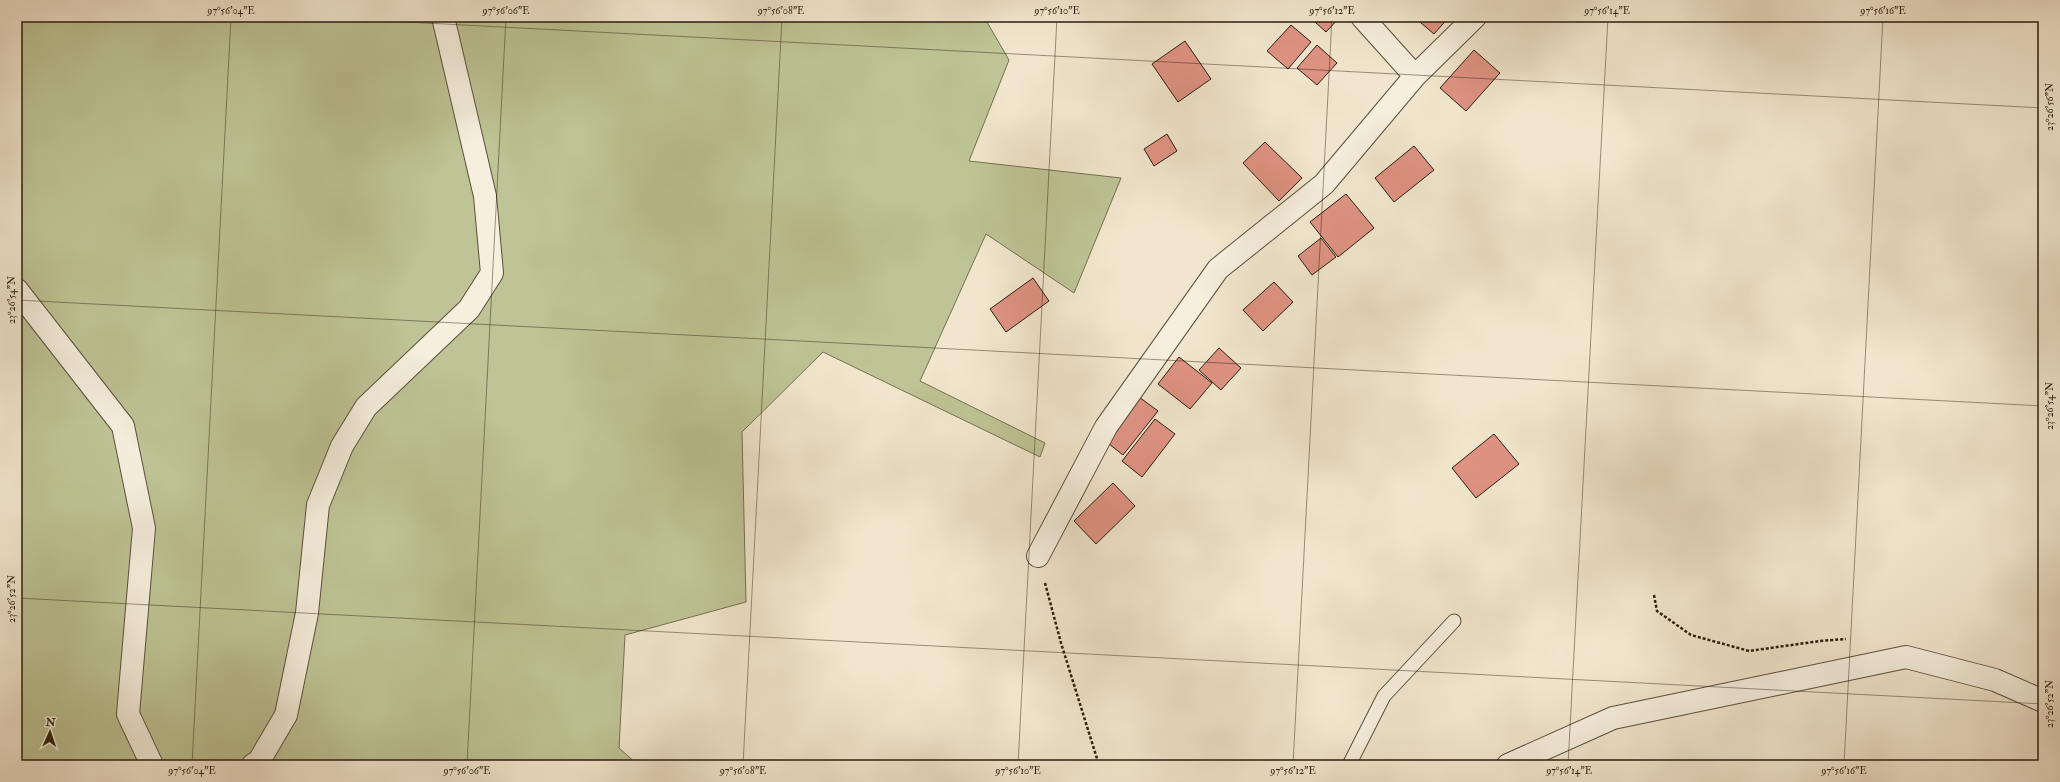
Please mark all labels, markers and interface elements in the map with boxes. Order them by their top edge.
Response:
text: 97°56'04"E [206,5,255,17]
text: 97°56'06"E [482,5,529,17]
text: 97°56'08"E [757,5,804,17]
text: 97°56'10"E [1033,5,1080,17]
text: 97°56'12"E [1308,5,1355,17]
text: 97°56'14"E [1583,5,1630,17]
text: 97°56'16"E [1859,5,1906,17]
text: 23°26'56"N [2044,83,2056,131]
text: 23°26'54"N [6,276,18,324]
text: 23°26'54"N [2044,382,2056,430]
text: 23°26'52"N [6,575,18,623]
text: 23°26'52"N [2044,680,2056,728]
north arrow [30,712,70,752]
text: N [44,716,57,729]
text: 97°56'04"E [167,765,216,777]
text: 97°56'06"E [443,765,490,777]
text: 97°56'08"E [719,765,766,777]
text: 97°56'10"E [994,765,1041,777]
text: 97°56'12"E [1269,765,1316,777]
text: 97°56'14"E [1545,765,1592,777]
text: 97°56'16"E [1820,765,1867,777]

